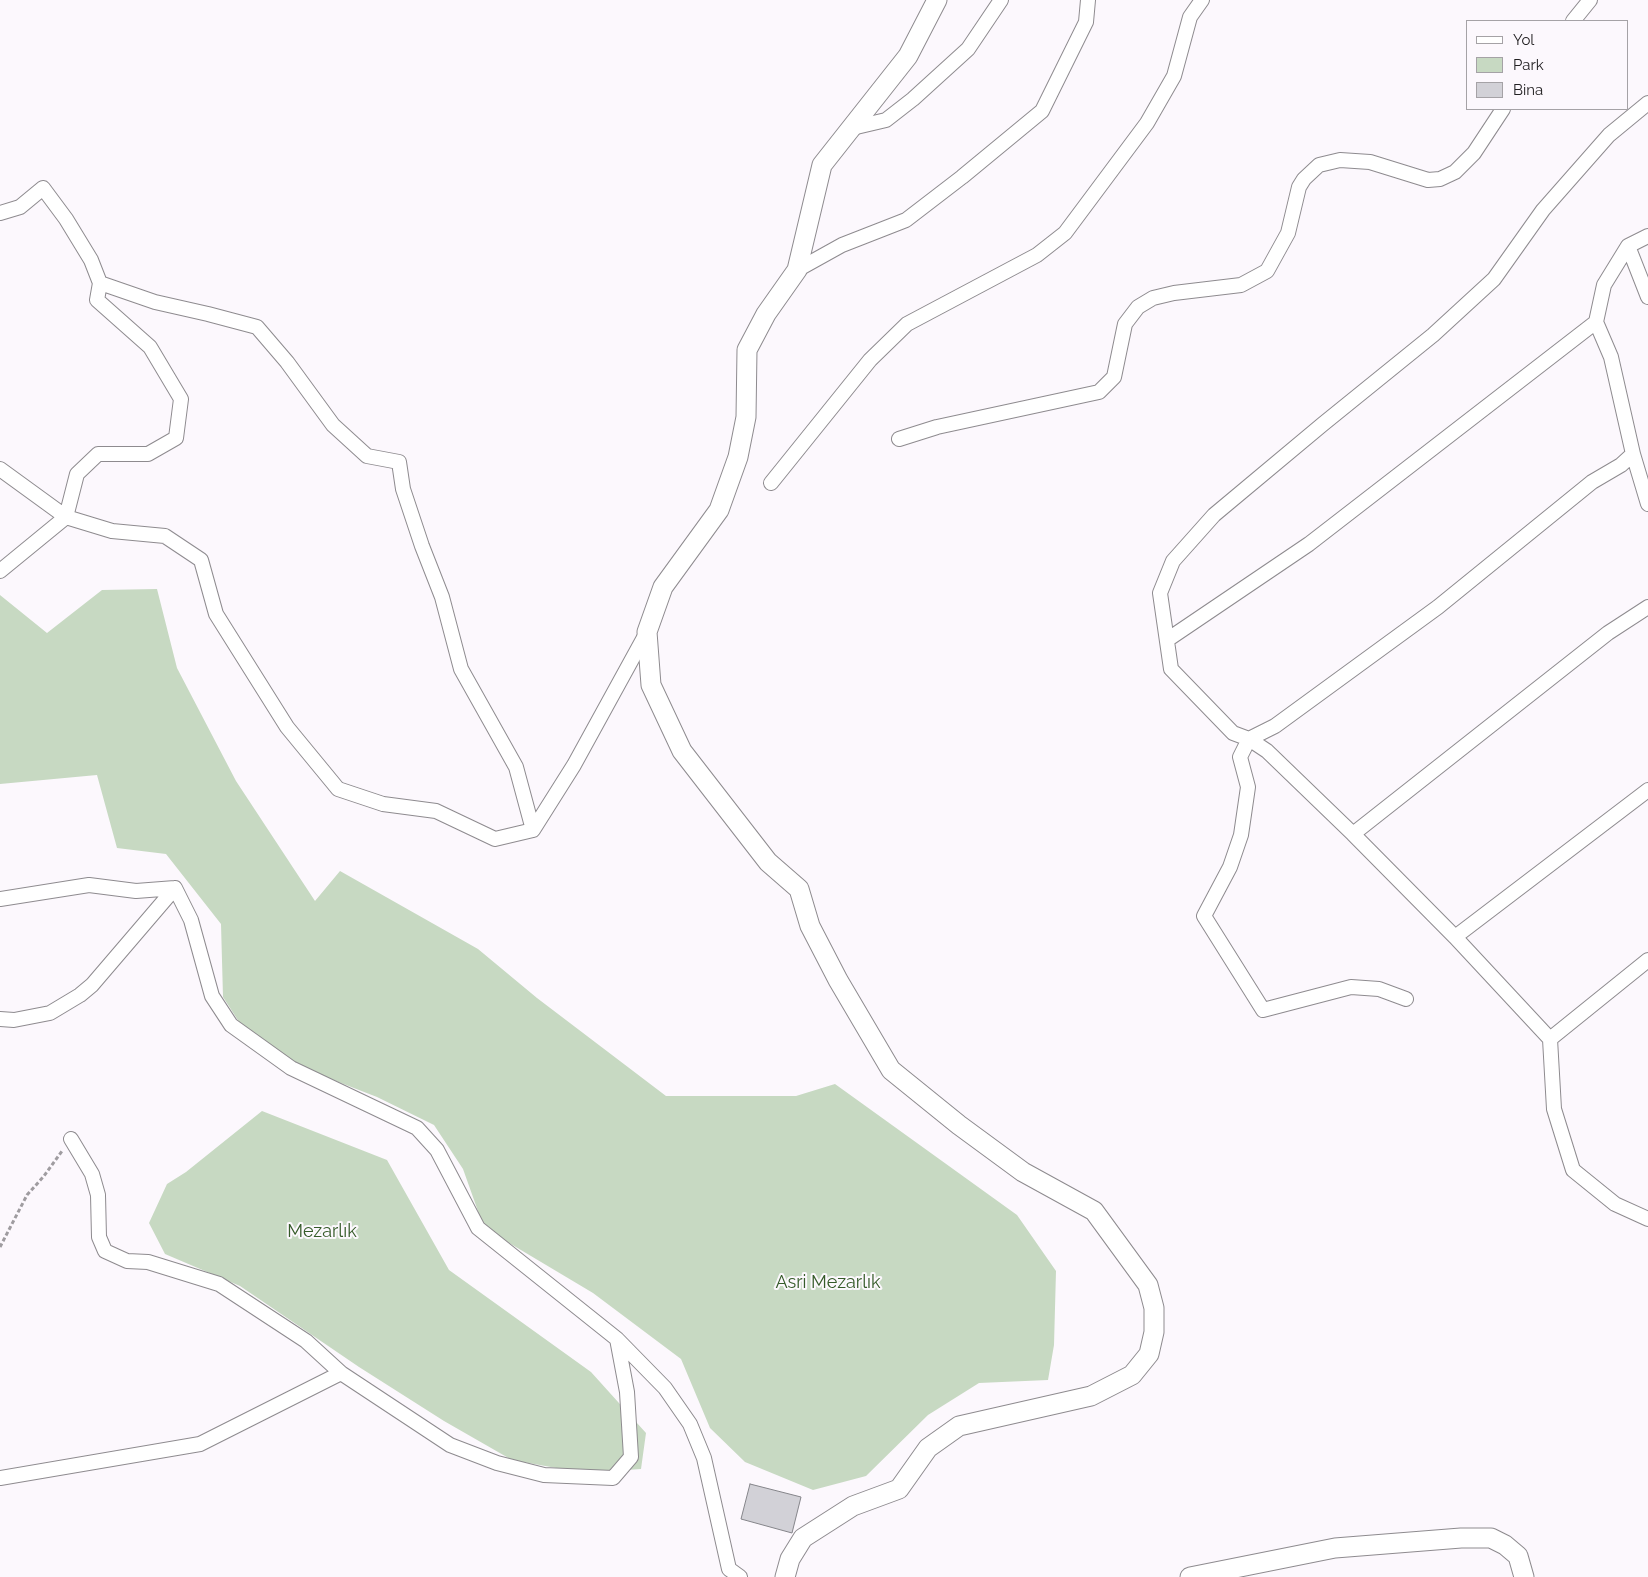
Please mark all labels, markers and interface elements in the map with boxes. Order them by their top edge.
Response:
legend [1466,20,1628,110]
text: Yol [1513,31,1534,49]
text: Park [1513,56,1544,74]
text: Bina [1513,81,1543,99]
park label: Mezarlık [287,1221,357,1243]
park label: Asri Mezarlık [776,1272,880,1294]

